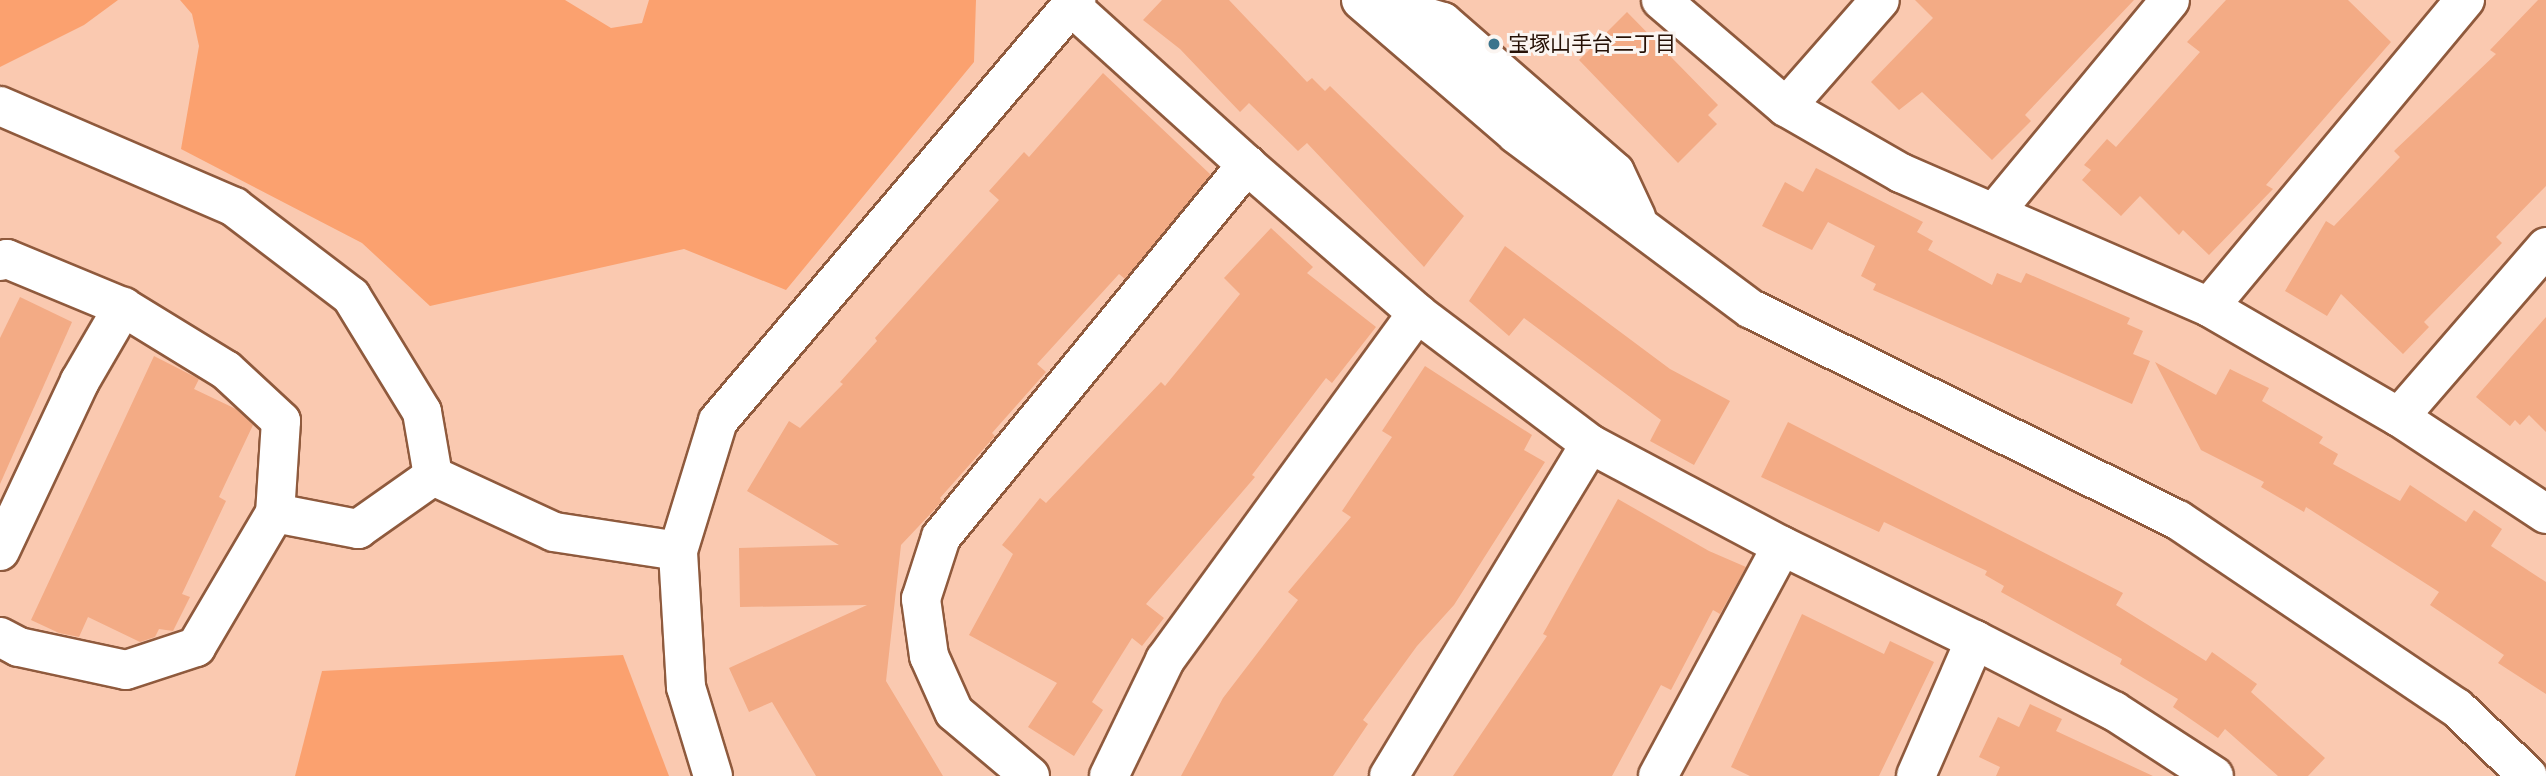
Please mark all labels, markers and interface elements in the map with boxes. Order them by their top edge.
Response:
place label: 宝塚山手台二丁目 [1508,31,1676,57]
marker: 宝塚山手台二丁目 [1486,36,1502,52]

